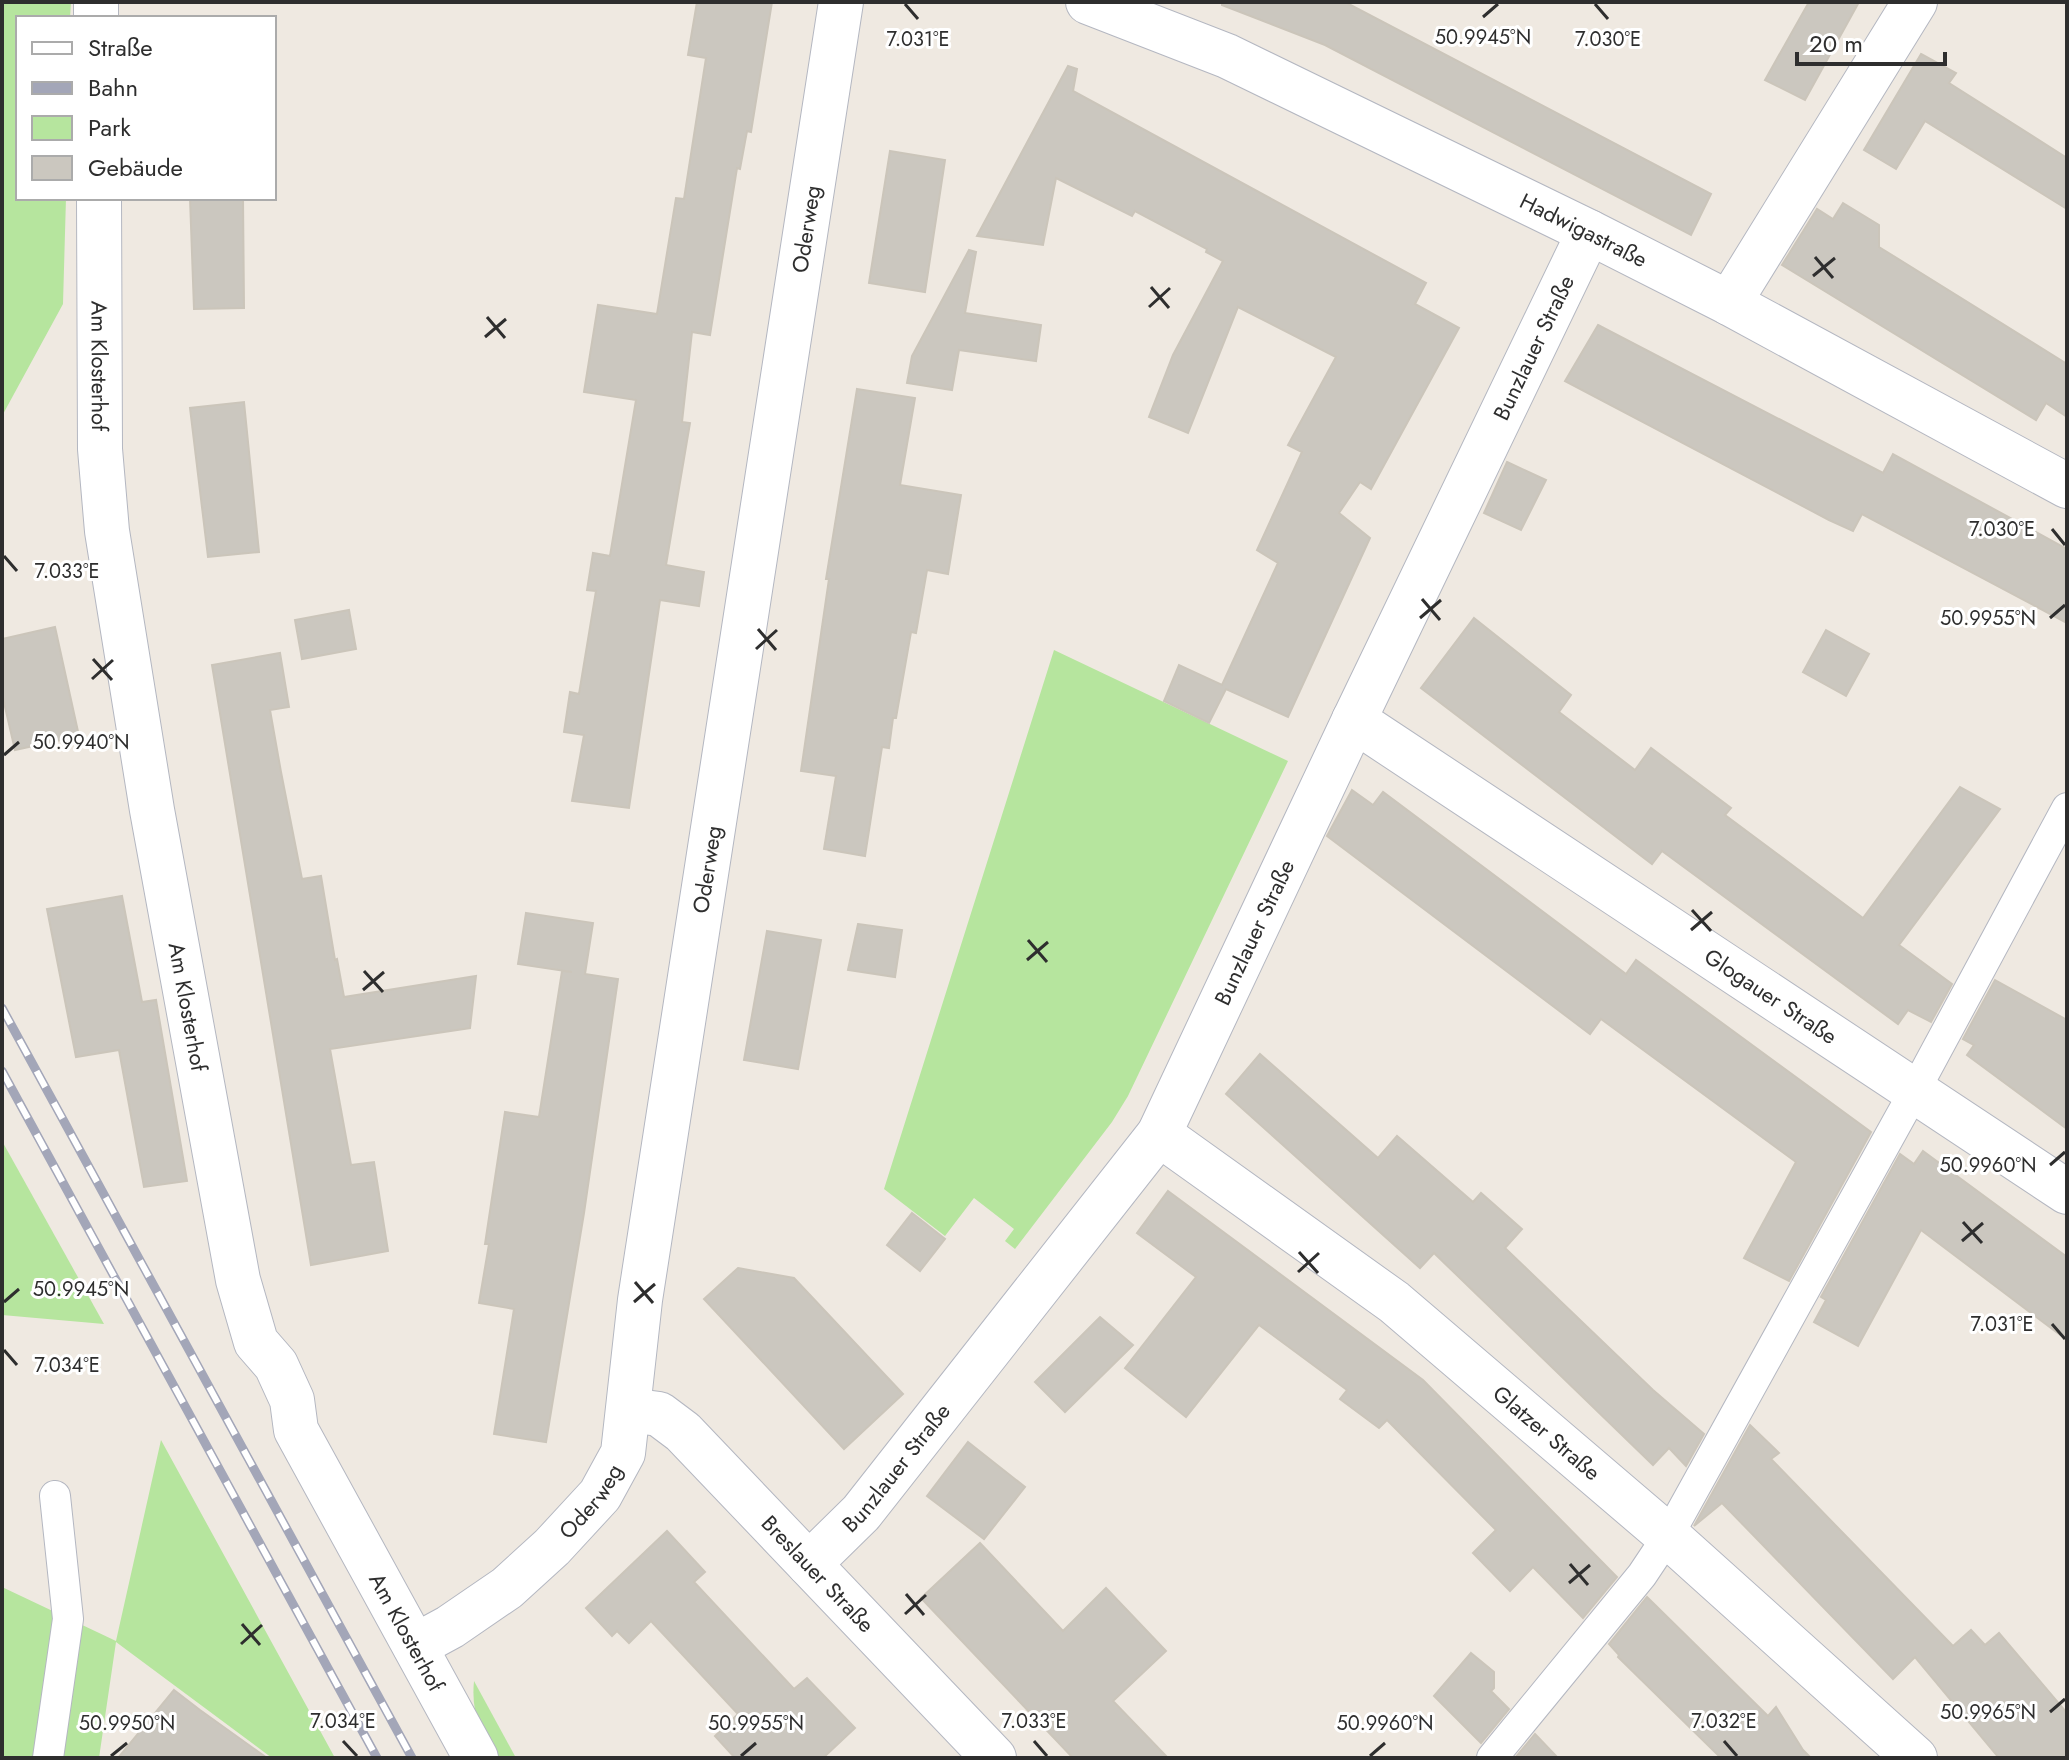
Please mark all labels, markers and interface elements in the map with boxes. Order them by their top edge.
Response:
legend [16,16,276,200]
scale bar [1797,16,1945,66]
text: 50.9945°N [1435,23,1531,52]
text: 7.031°E [887,25,949,54]
text: 7.030°E [1575,25,1641,54]
text: 20 m [1809,26,1863,61]
text: Straße [88,30,153,65]
text: Bahn [88,70,138,105]
text: Park [88,110,131,145]
text: Gebäude [88,150,183,185]
street label: Oderweg [783,183,828,275]
street label: Hadwigastraße [1515,185,1653,275]
street label: Bunzlauer Straße [1485,270,1582,425]
street label: Am Klosterhof [83,301,116,432]
text: 7.030°E [1969,515,2035,544]
text: 7.033°E [35,557,99,586]
text: 50.9955°N [1940,604,2036,633]
text: 50.9940°N [32,728,130,757]
street label: Oderweg [684,824,729,915]
street label: Bunzlauer Straße [1206,854,1302,1010]
street label: Am Klosterhof [161,940,216,1075]
street label: Glogauer Straße [1698,940,1844,1052]
text: 50.9960°N [1940,1151,2036,1180]
text: 50.9945°N [33,1275,129,1304]
text: 7.031°E [1971,1310,2033,1339]
text: 7.034°E [34,1351,100,1380]
street label: Glatzer Straße [1486,1377,1608,1488]
street label: Bunzlauer Straße [834,1396,958,1540]
street label: Oderweg [551,1458,630,1546]
street label: Breslauer Straße [754,1508,882,1640]
street label: Am Klosterhof [361,1567,453,1698]
text: 50.9965°N [1940,1698,2036,1727]
text: 7.034°E [310,1707,376,1736]
text: 7.033°E [1002,1707,1066,1736]
text: 7.032°E [1691,1707,1757,1736]
text: 50.9950°N [79,1709,175,1738]
text: 50.9955°N [708,1709,804,1738]
text: 50.9960°N [1337,1709,1433,1738]

